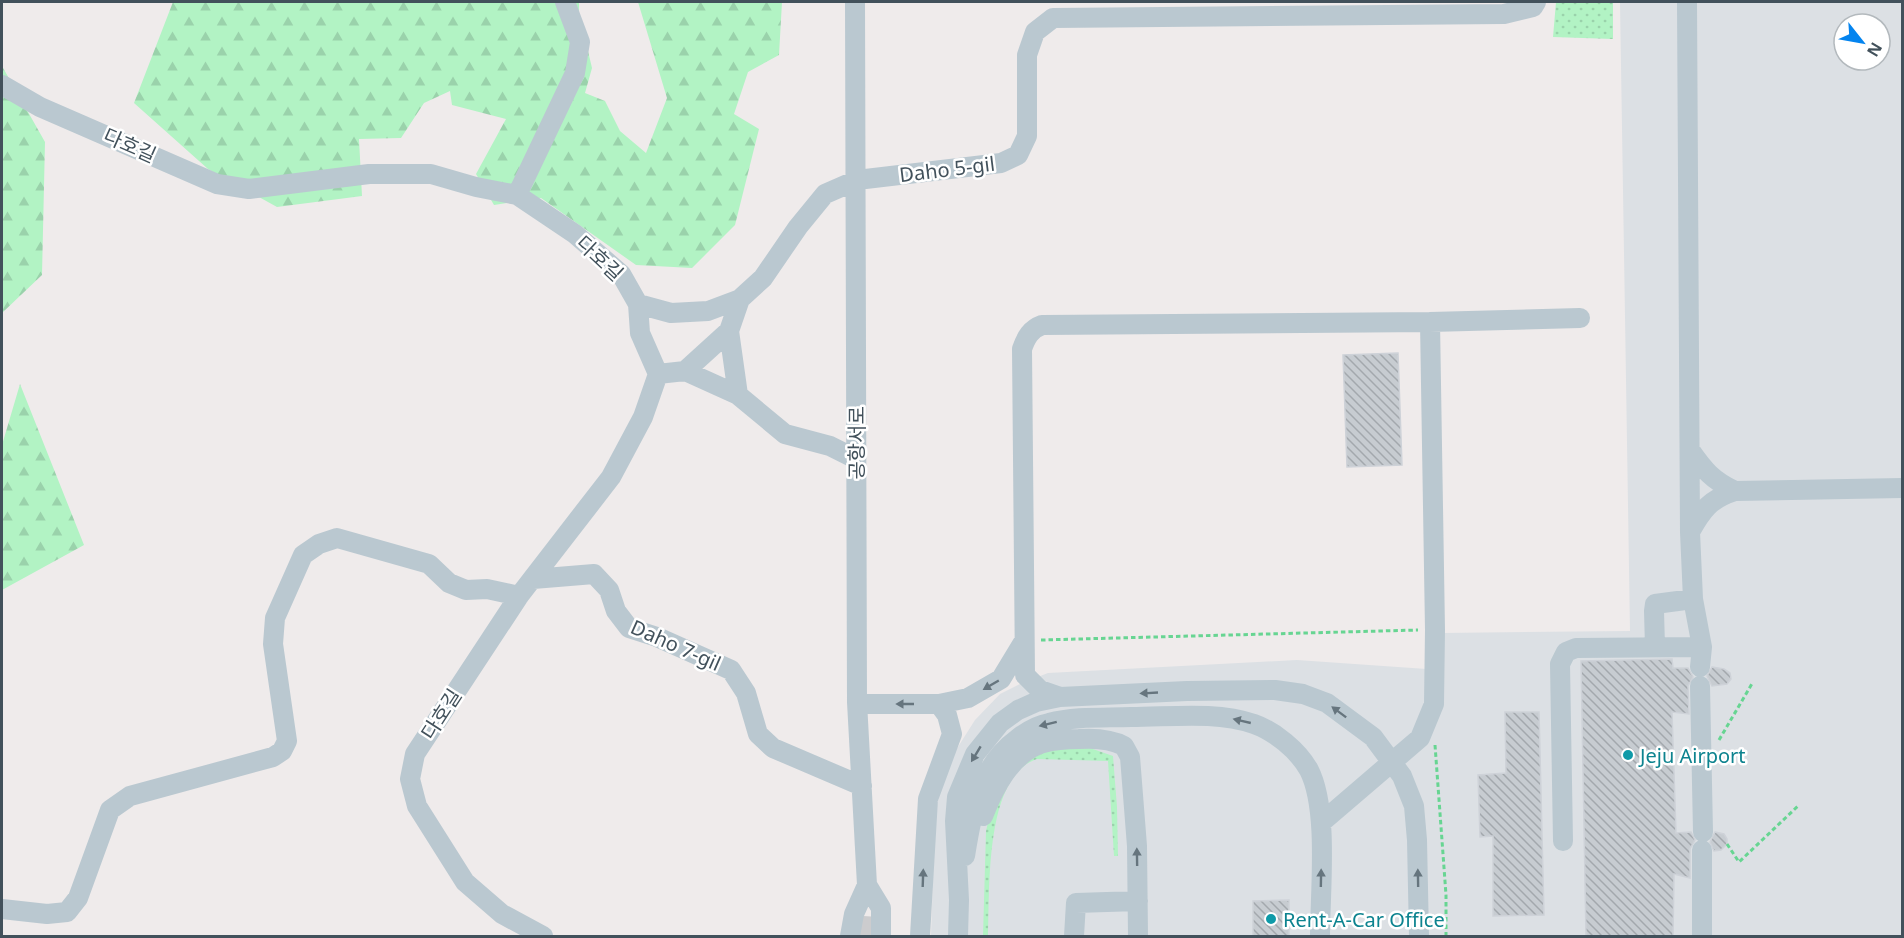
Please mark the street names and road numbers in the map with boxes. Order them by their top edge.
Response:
street label: 다호길 [99,121,161,169]
street label: Daho 5-gil [898,150,996,188]
street label: 다호길 [571,229,629,287]
street label: 공항서로 [843,406,870,480]
street label: Daho 7-gil [627,613,725,677]
street label: 다호길 [415,683,467,745]

